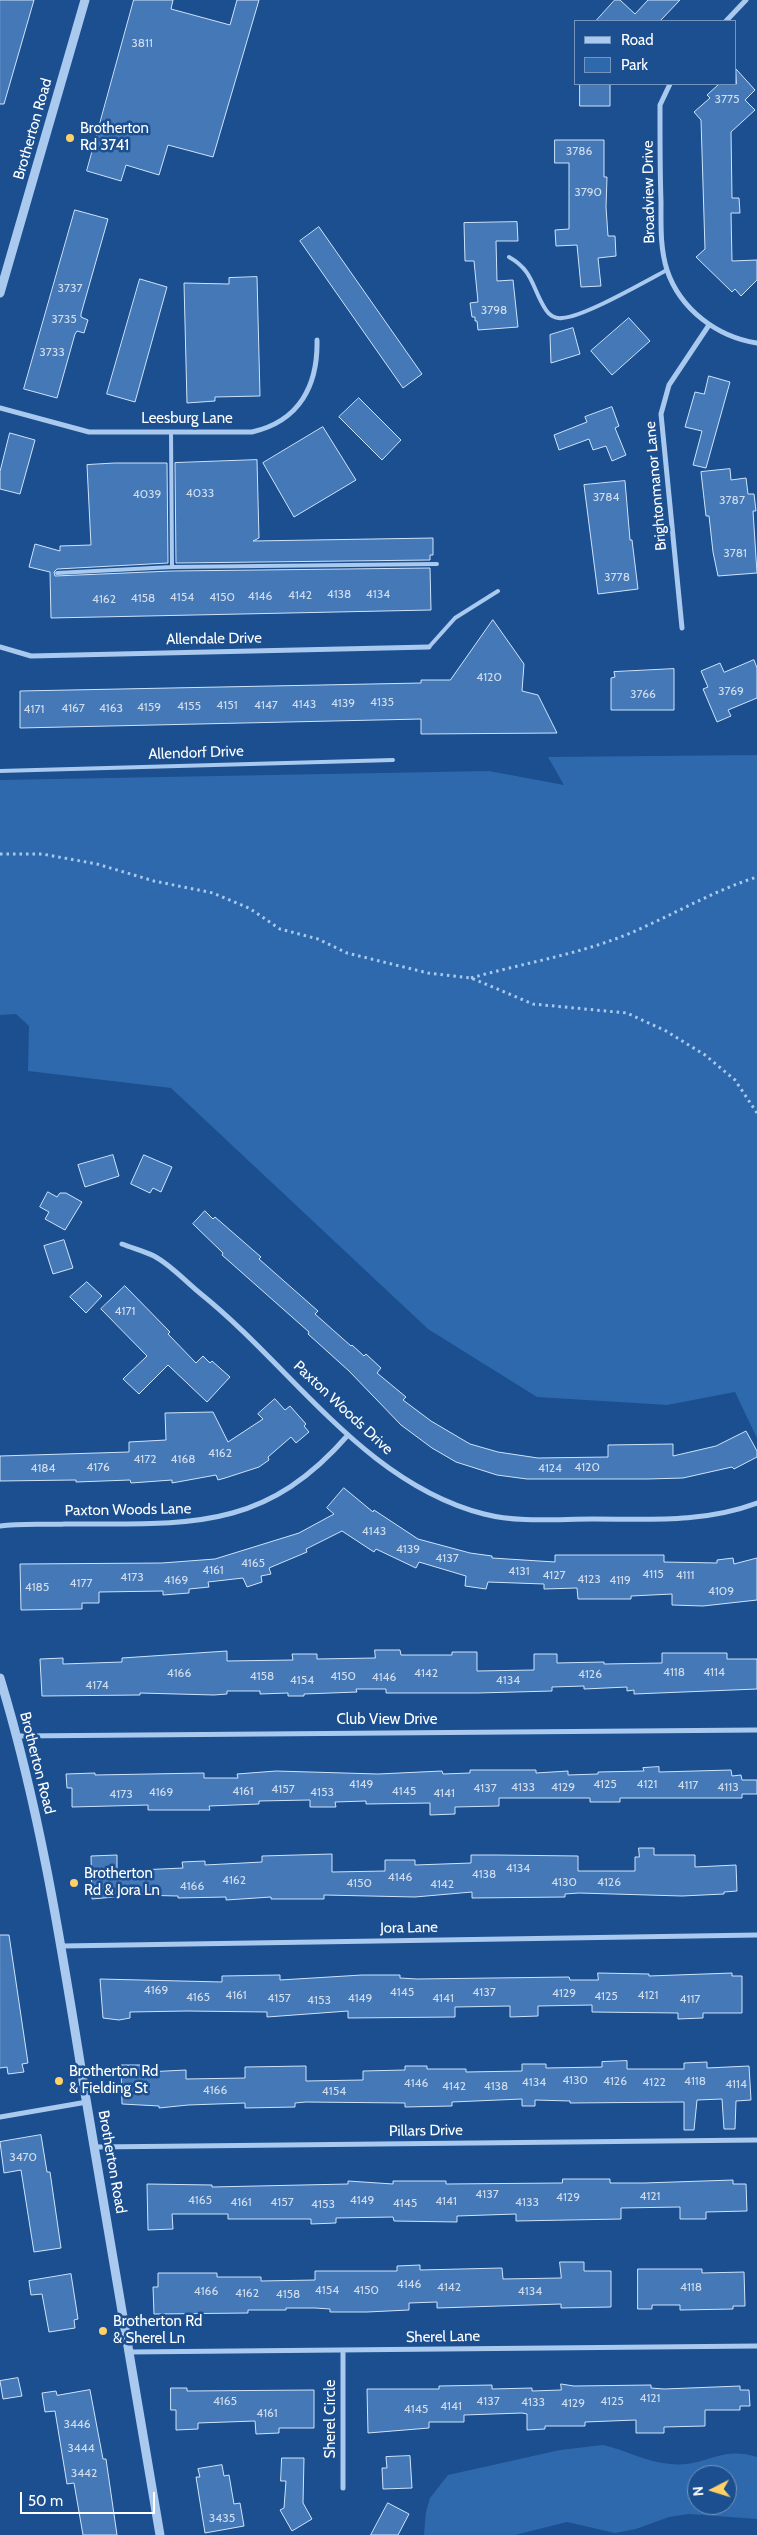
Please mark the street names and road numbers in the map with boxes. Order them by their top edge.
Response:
street label: Brotherton Road [10,76,56,182]
street label: Broadview Drive [639,140,659,244]
street label: Leesburg Lane [141,410,233,428]
street label: Brightonmanor Lane [641,421,671,551]
street label: Allendale Drive [166,629,262,649]
street label: Allendorf Drive [148,742,244,764]
street label: Paxton Woods Drive [290,1357,396,1459]
street label: Paxton Woods Lane [65,1500,191,1520]
street label: Brotherton Road [16,1710,58,1816]
street label: Club View Drive [337,1711,437,1729]
street label: Jora Lane [380,1918,438,1938]
street label: Brotherton Road [94,2109,130,2215]
street label: Pillars Drive [389,2121,463,2141]
street label: Sherel Lane [406,2327,480,2347]
street label: Sherel Circle [322,2379,340,2459]

